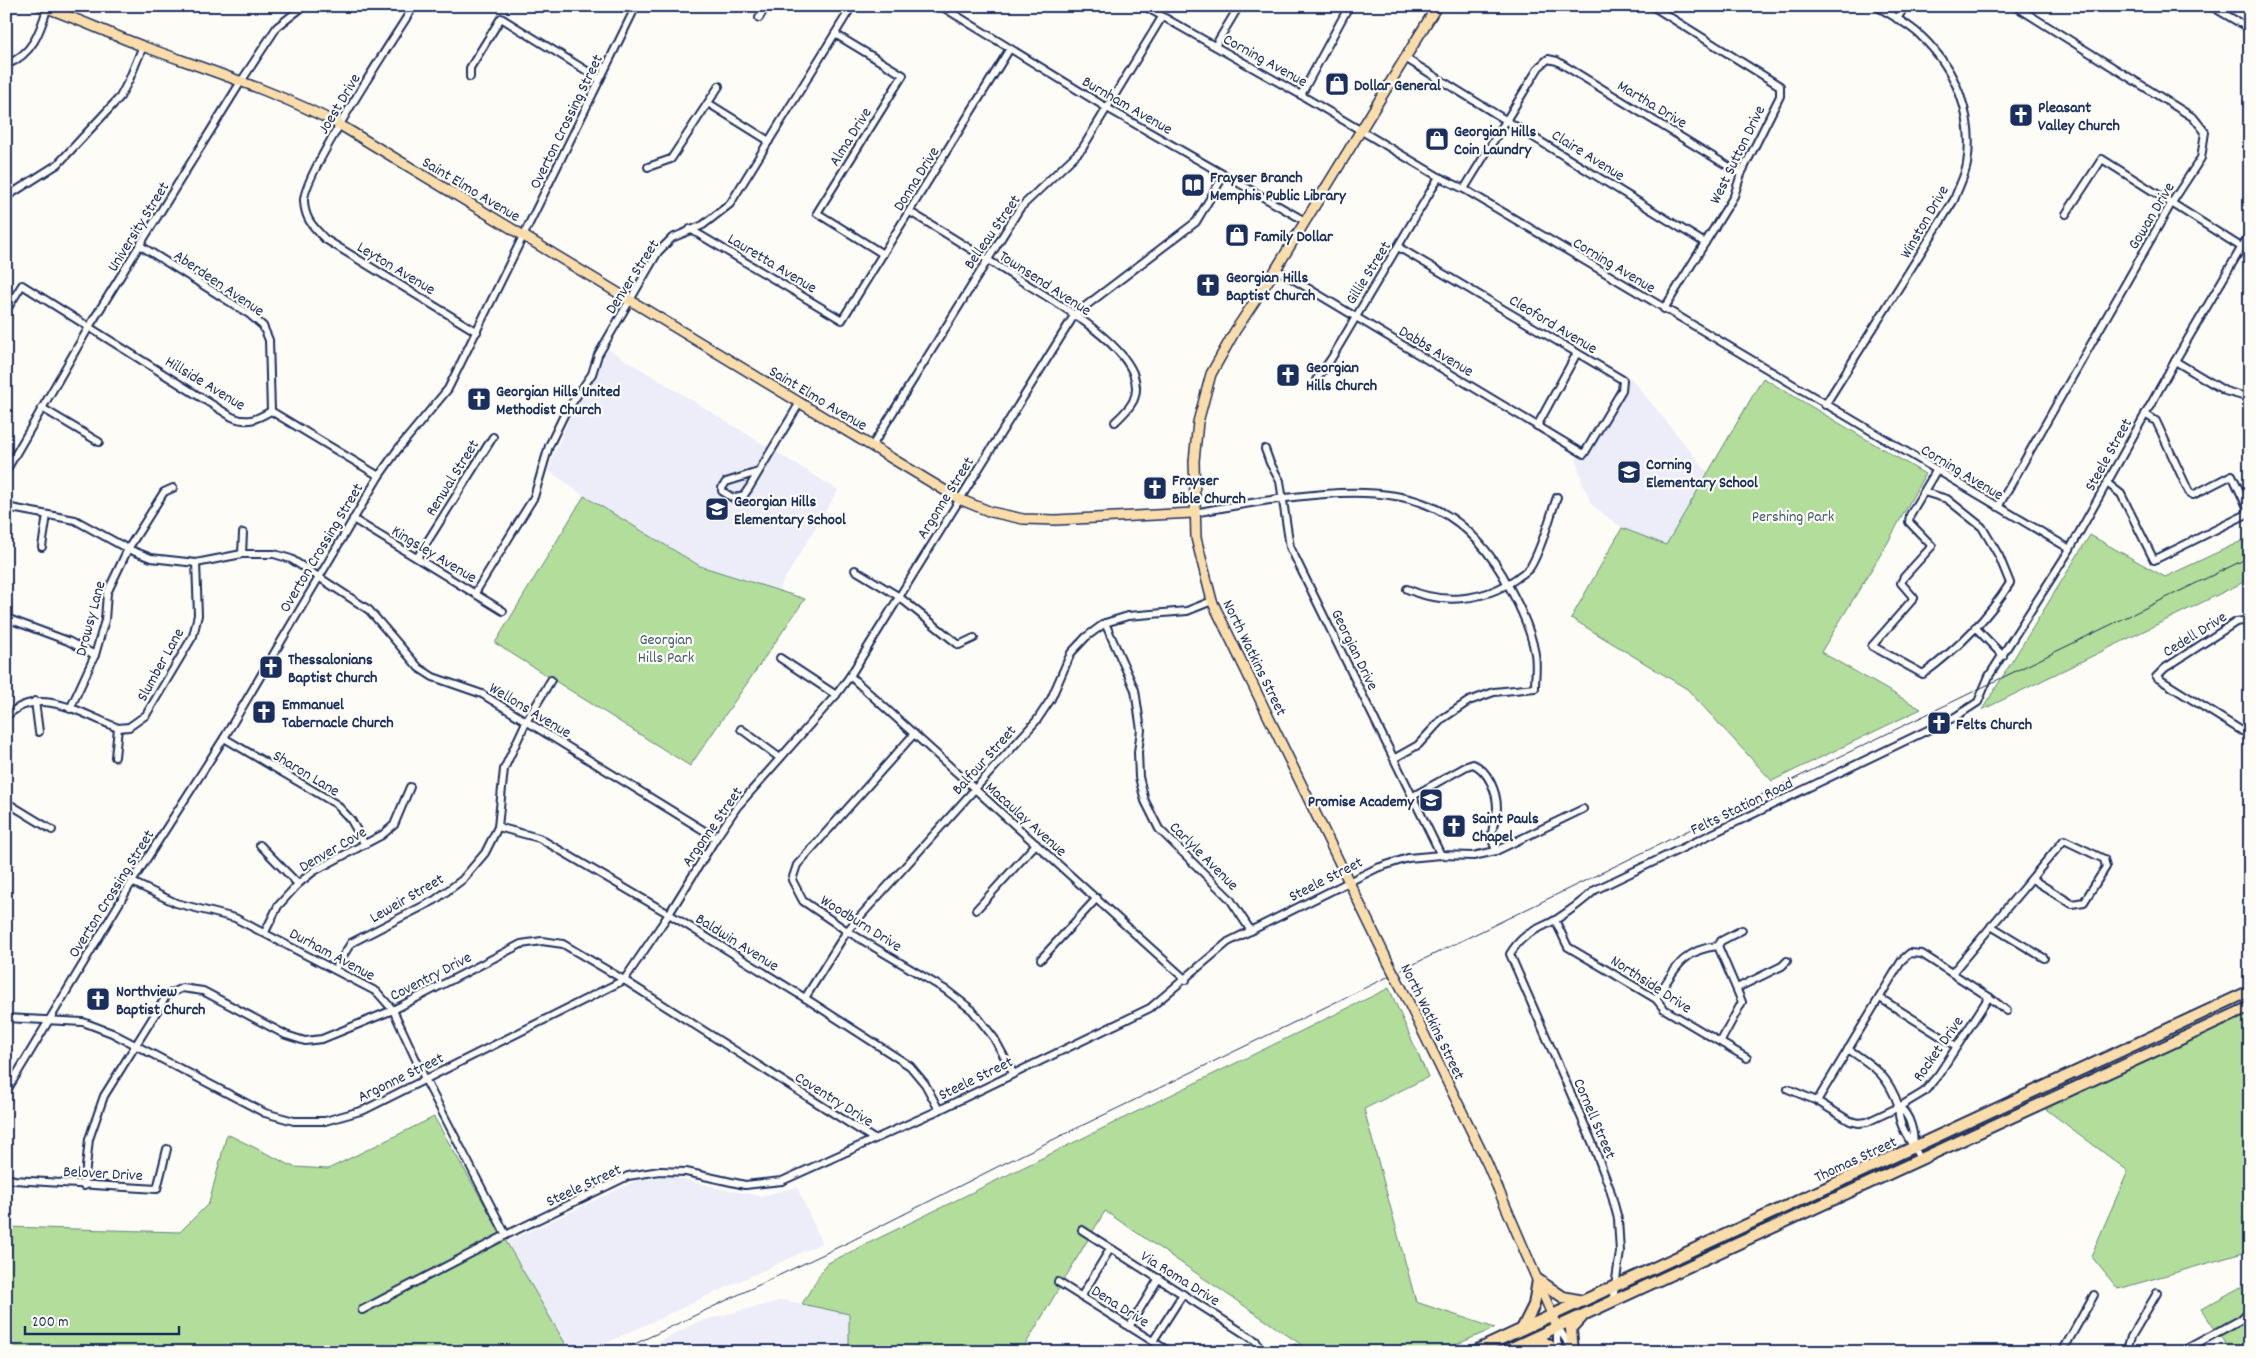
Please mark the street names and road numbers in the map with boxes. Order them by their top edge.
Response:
street label: Corning Avenue [1218,29,1311,94]
street label: Overton Crossing Street [525,51,610,193]
street label: Joest Drive [313,70,367,139]
street label: Burnham Avenue [1077,71,1176,141]
street label: Martha Drive [1612,75,1691,135]
street label: West Sutton Drive [1704,102,1772,208]
street label: Alma Drive [824,103,878,171]
street label: Claire Avenue [1547,124,1629,188]
street label: Donna Drive [888,143,946,216]
street label: Saint Elmo Avenue [417,152,524,229]
street label: University Street [102,178,176,277]
street label: Gowan Drive [2123,178,2181,254]
street label: Winston Drive [1895,181,1955,263]
street label: Belleau Street [959,190,1027,274]
street label: Lauretta Avenue [723,228,821,300]
street label: Corning Avenue [1568,232,1660,300]
street label: Denver Street [600,235,666,319]
street label: Leyton Avenue [352,237,439,302]
street label: Gillie Street [1341,237,1398,310]
street label: Aberdeen Avenue [169,245,269,323]
street label: Townsend Avenue [994,246,1095,323]
street label: Cleoford Avenue [1504,290,1601,361]
street label: Dabbs Avenue [1394,321,1478,384]
street label: Hillside Avenue [160,351,249,417]
street label: Saint Elmo Avenue [764,361,871,438]
street label: Steele Street [2080,414,2139,496]
street label: Renwal Street [420,436,486,521]
street label: Corning Avenue [1916,439,2008,507]
street label: Argonne Street [912,453,981,544]
street label: Overton Crossing Street [274,479,370,617]
street label: Kingsley Avenue [387,521,481,590]
street label: Drowsy Lane [70,578,112,659]
street label: North Watkins Street [1216,596,1292,720]
street label: Georgian Drive [1324,606,1383,694]
street label: Cedell Drive [2159,606,2232,664]
street label: Slumber Lane [132,624,191,706]
street label: Wellons Avenue [484,677,575,745]
street label: Balfour Street [947,721,1023,801]
street label: Sharon Lane [268,745,344,803]
street label: Felts Station Road [1687,772,1797,842]
street label: Macaulay Avenue [979,777,1071,863]
street label: Argonne Street [677,783,749,872]
street label: Carlyle Avenue [1163,817,1243,897]
street label: Denver Cove [295,822,371,879]
street label: Overton Crossing Street [63,826,161,963]
street label: Steele Street [1285,852,1367,909]
street label: Leweir Street [366,869,449,930]
street label: Woodburn Drive [815,890,906,958]
street label: Baldwin Avenue [691,908,783,978]
street label: Durham Avenue [285,923,379,988]
street label: Coventry Drive [386,947,476,1008]
street label: Northside Drive [1605,950,1696,1020]
street label: North Watkins Street [1394,960,1470,1084]
street label: Rocket Drive [1908,1012,1970,1087]
street label: Argonne Street [354,1047,448,1109]
street label: Steele Street [935,1051,1017,1107]
street label: Coventry Drive [790,1067,877,1133]
street label: Cornell Street [1566,1075,1621,1163]
street label: Thomas Street [1811,1131,1901,1189]
street label: Steele Street [543,1159,625,1214]
street label: Belover Drive [62,1161,143,1188]
street label: Via Roma Drive [1136,1246,1224,1313]
street label: Dena Drive [1086,1280,1153,1334]

